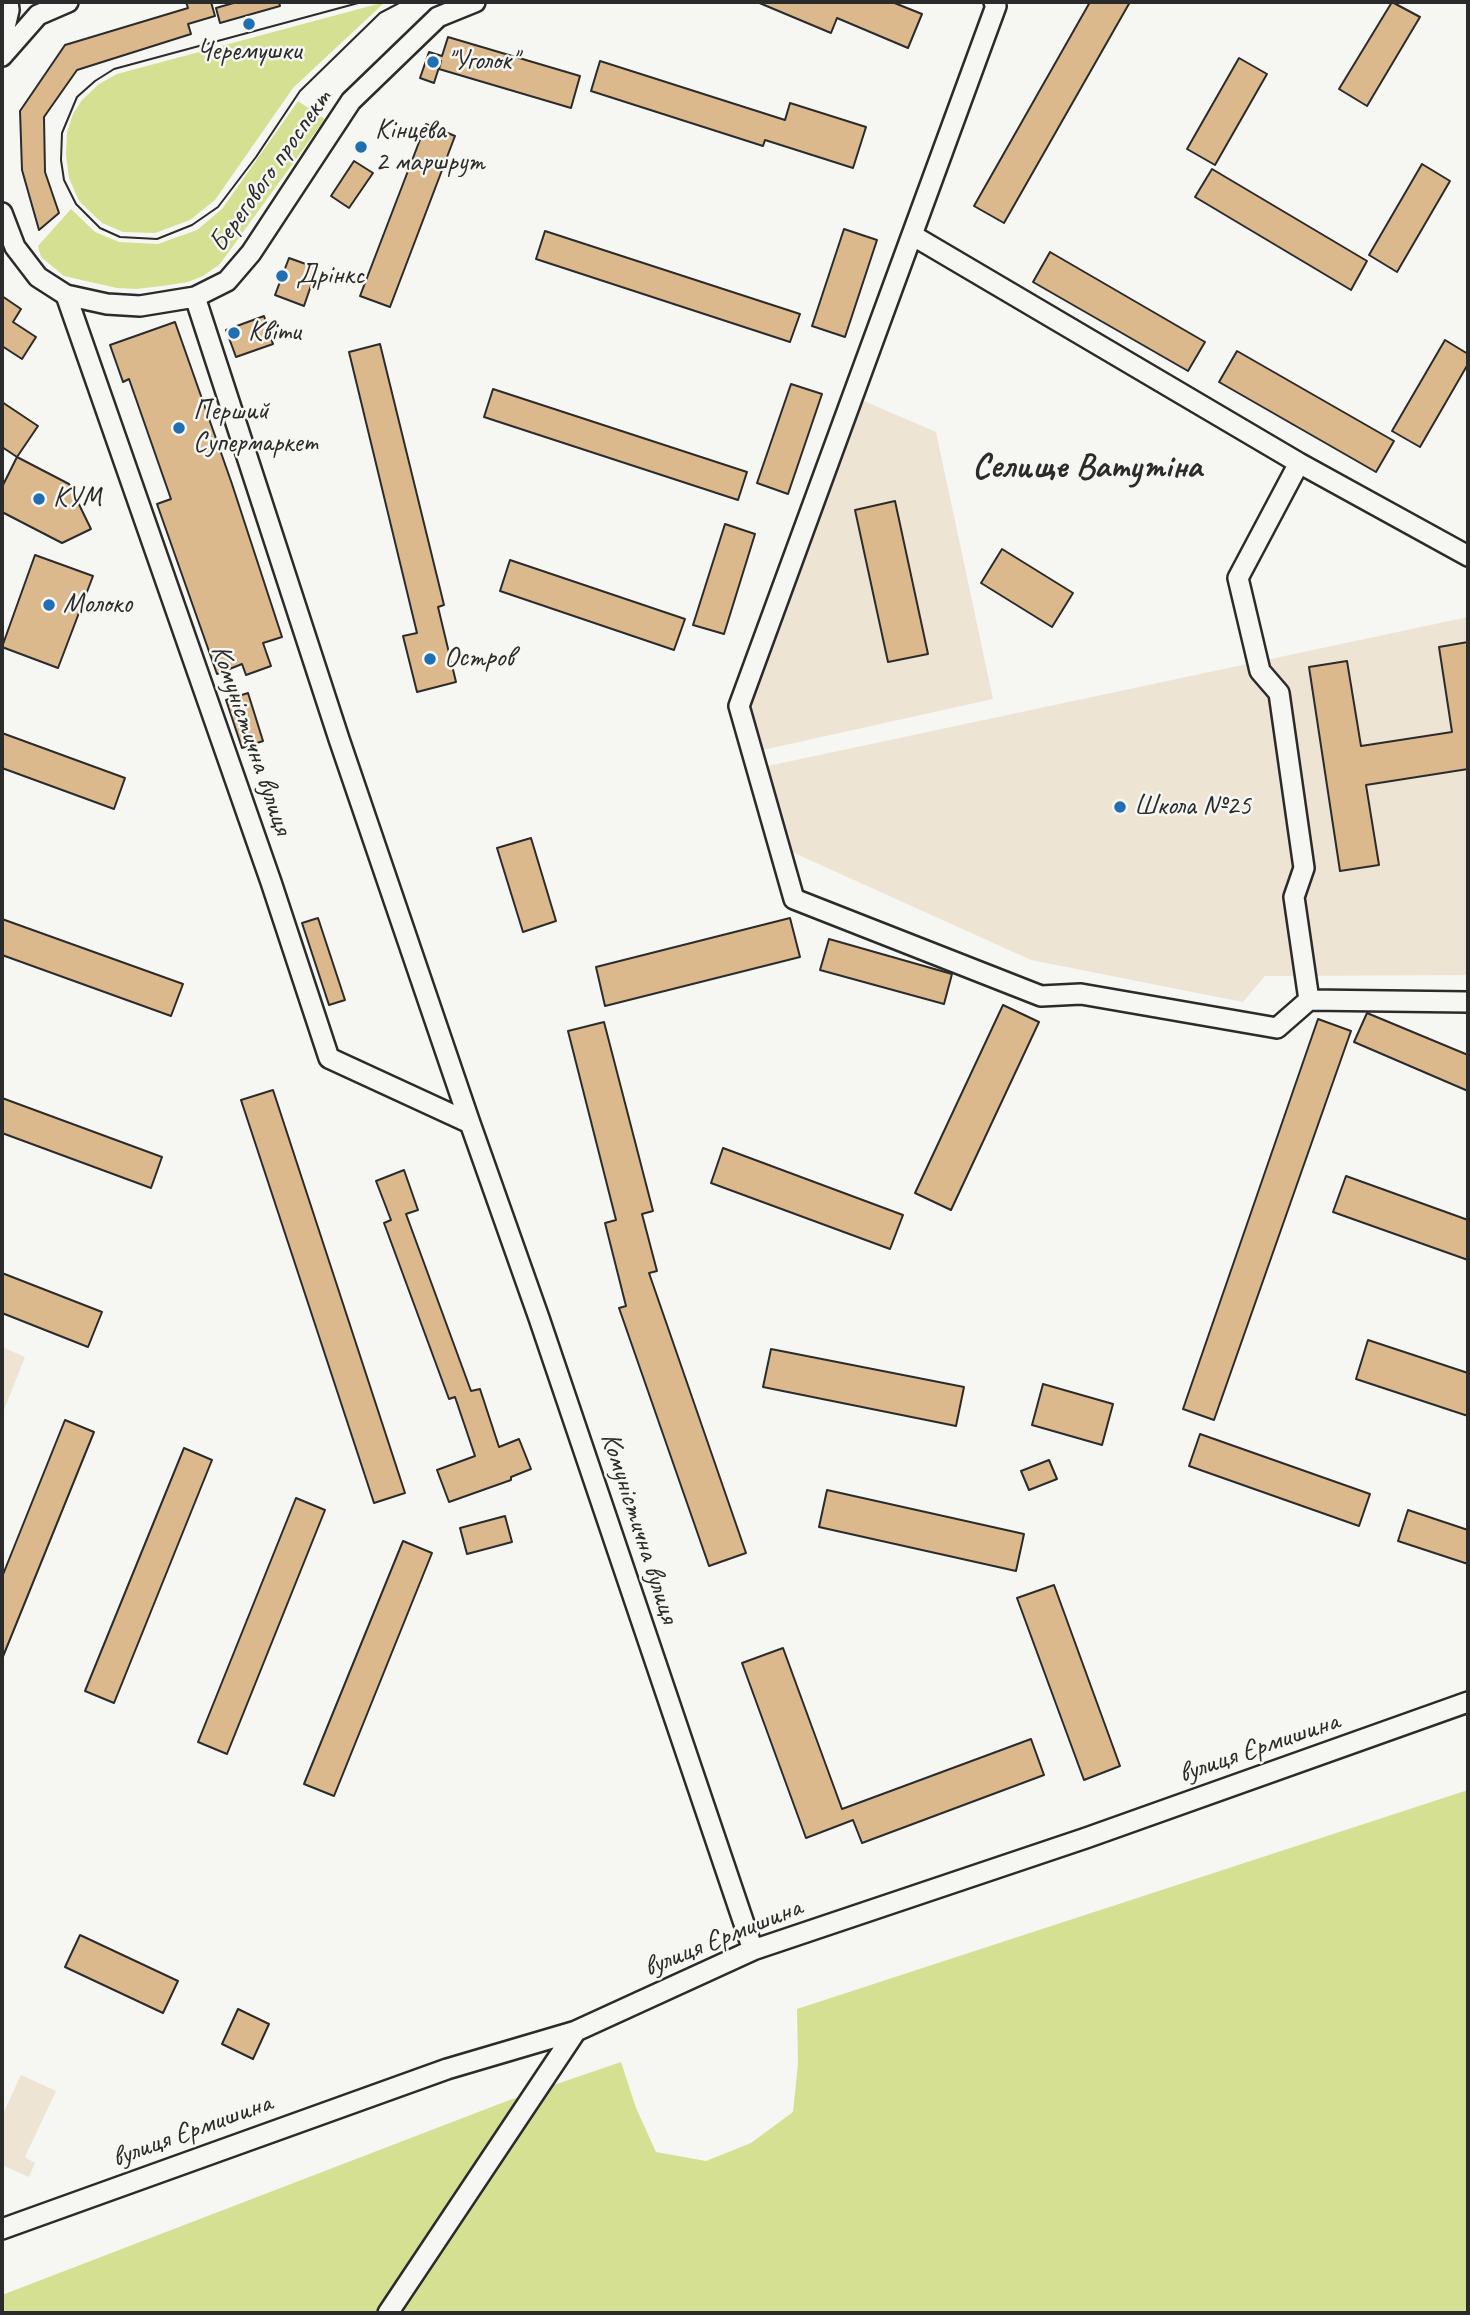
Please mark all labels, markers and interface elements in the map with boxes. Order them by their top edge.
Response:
marker: Черемушки [241,16,257,32]
place label: Черемушки [196,35,302,69]
place label: "Уголок" [447,45,518,79]
marker: "Уголок" [425,54,441,70]
street label: Берегового проспект [202,83,340,259]
place label: Кінцева 2 маршрут [375,114,484,180]
marker: Кінцева 2 маршрут [353,139,369,155]
place label: Дрінкс [296,259,364,293]
marker: Дрінкс [274,268,290,284]
place label: Квіти [248,316,301,350]
marker: Квіти [226,325,242,341]
place label: Перший Супермаркет [193,395,318,461]
marker: Перший Супермаркет [171,420,187,436]
district label: Селище Ватутіна [972,447,1202,489]
place label: КУМ [53,482,101,516]
marker: КУМ [31,491,47,507]
place label: Молоко [63,588,132,622]
marker: Молоко [41,597,57,613]
street label: Комуністична вулиця [203,641,299,839]
place label: Остров [444,642,514,676]
marker: Остров [422,651,438,667]
place label: Школа №25 [1134,790,1251,824]
marker: Школа №25 [1112,799,1128,815]
street label: Комуністична вулиця [592,1428,686,1628]
street label: вулиця Єрмишина [1174,1705,1344,1791]
street label: вулиця Єрмишина [639,1891,807,1985]
street label: вулиця Єрмишина [108,2087,276,2175]

